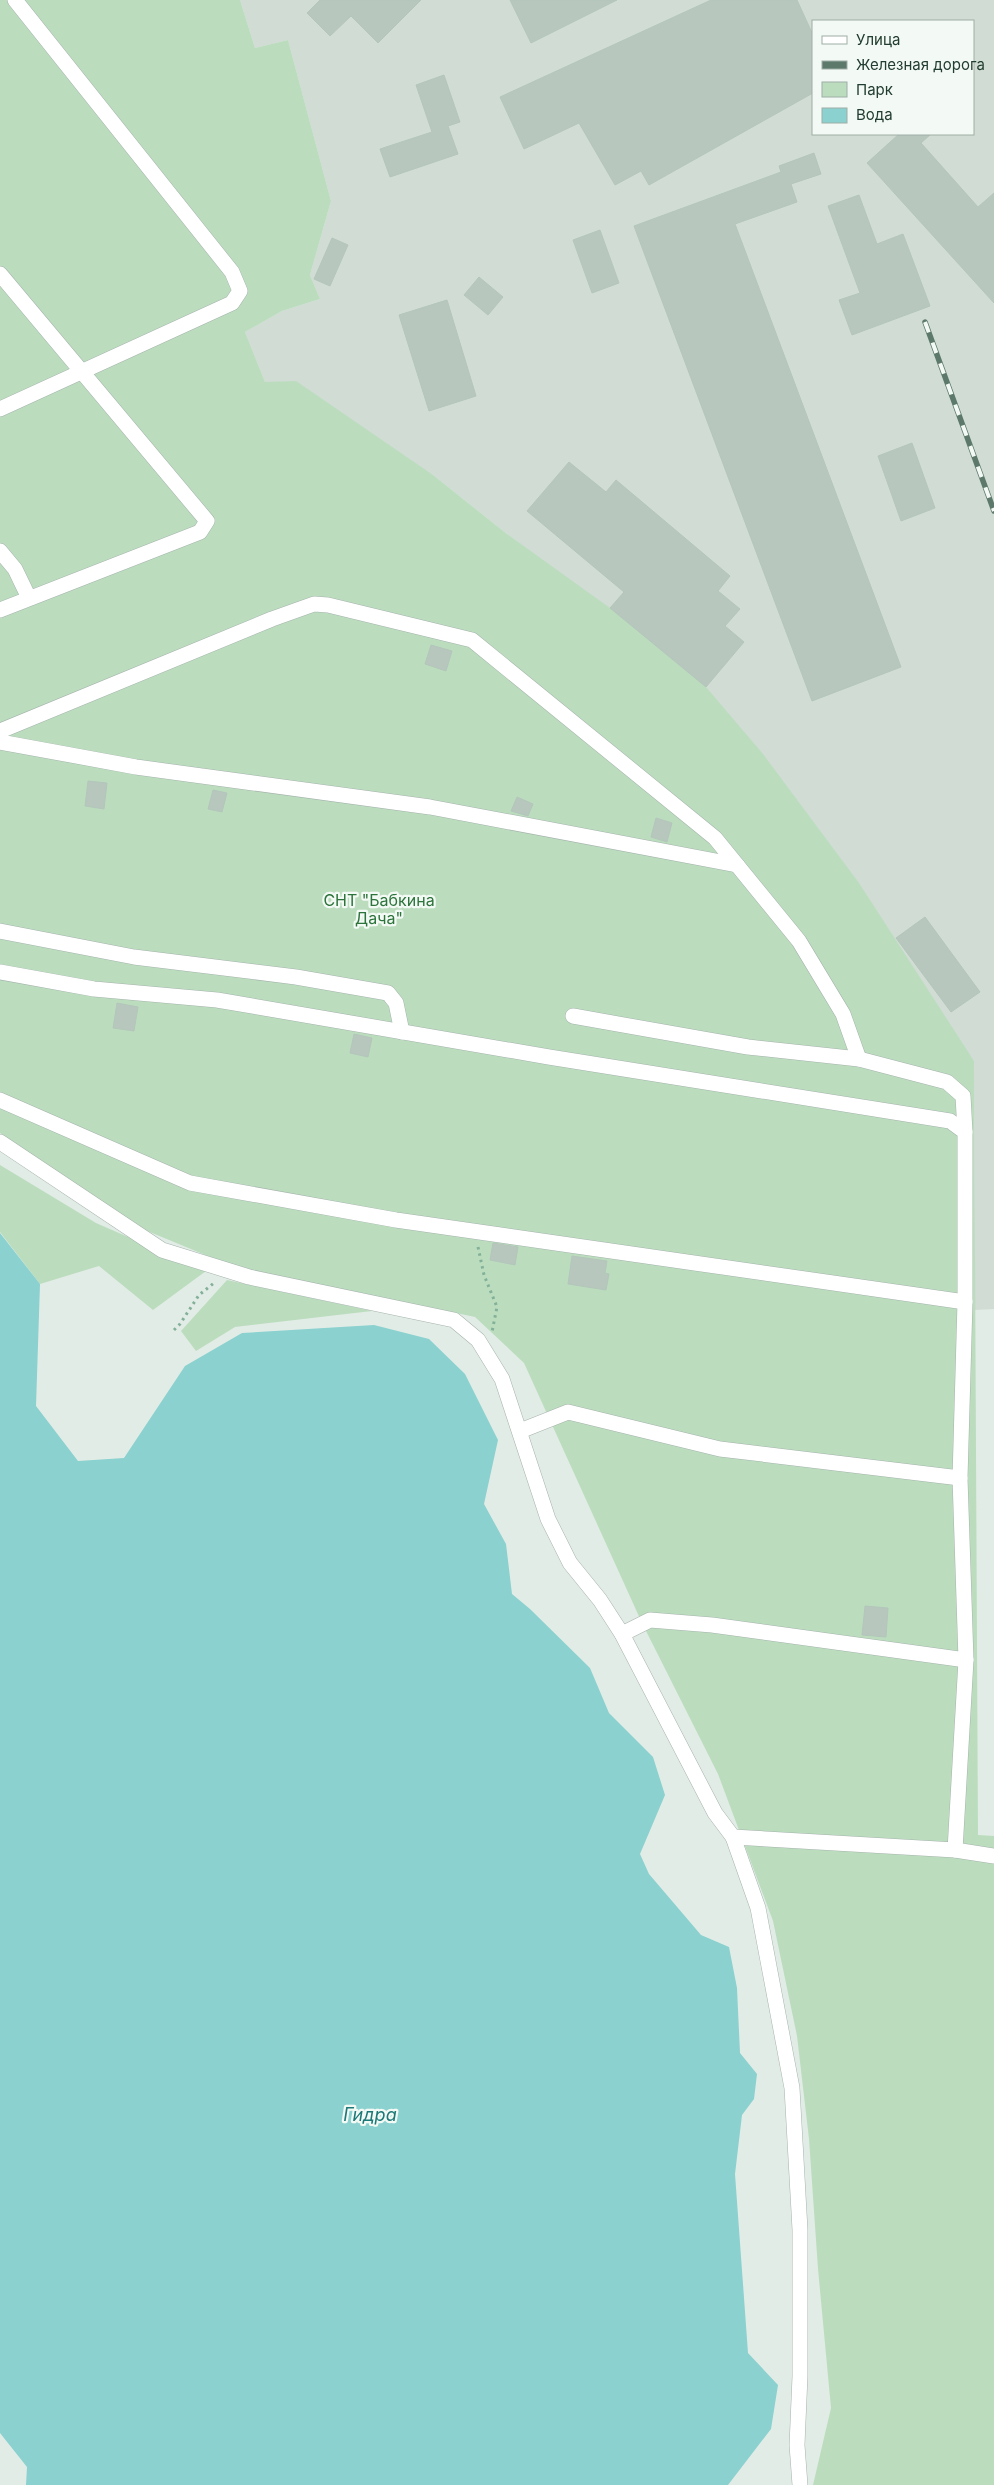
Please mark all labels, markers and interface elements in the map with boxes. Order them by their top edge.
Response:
legend [812,20,974,135]
text: Улица [856,30,900,49]
text: Железная дорога [856,55,985,74]
text: Парк [856,80,893,99]
text: Вода [856,105,893,124]
park label: СНТ "Бабкина Дача" [323,890,435,928]
water label: Гидра [343,2104,397,2125]

